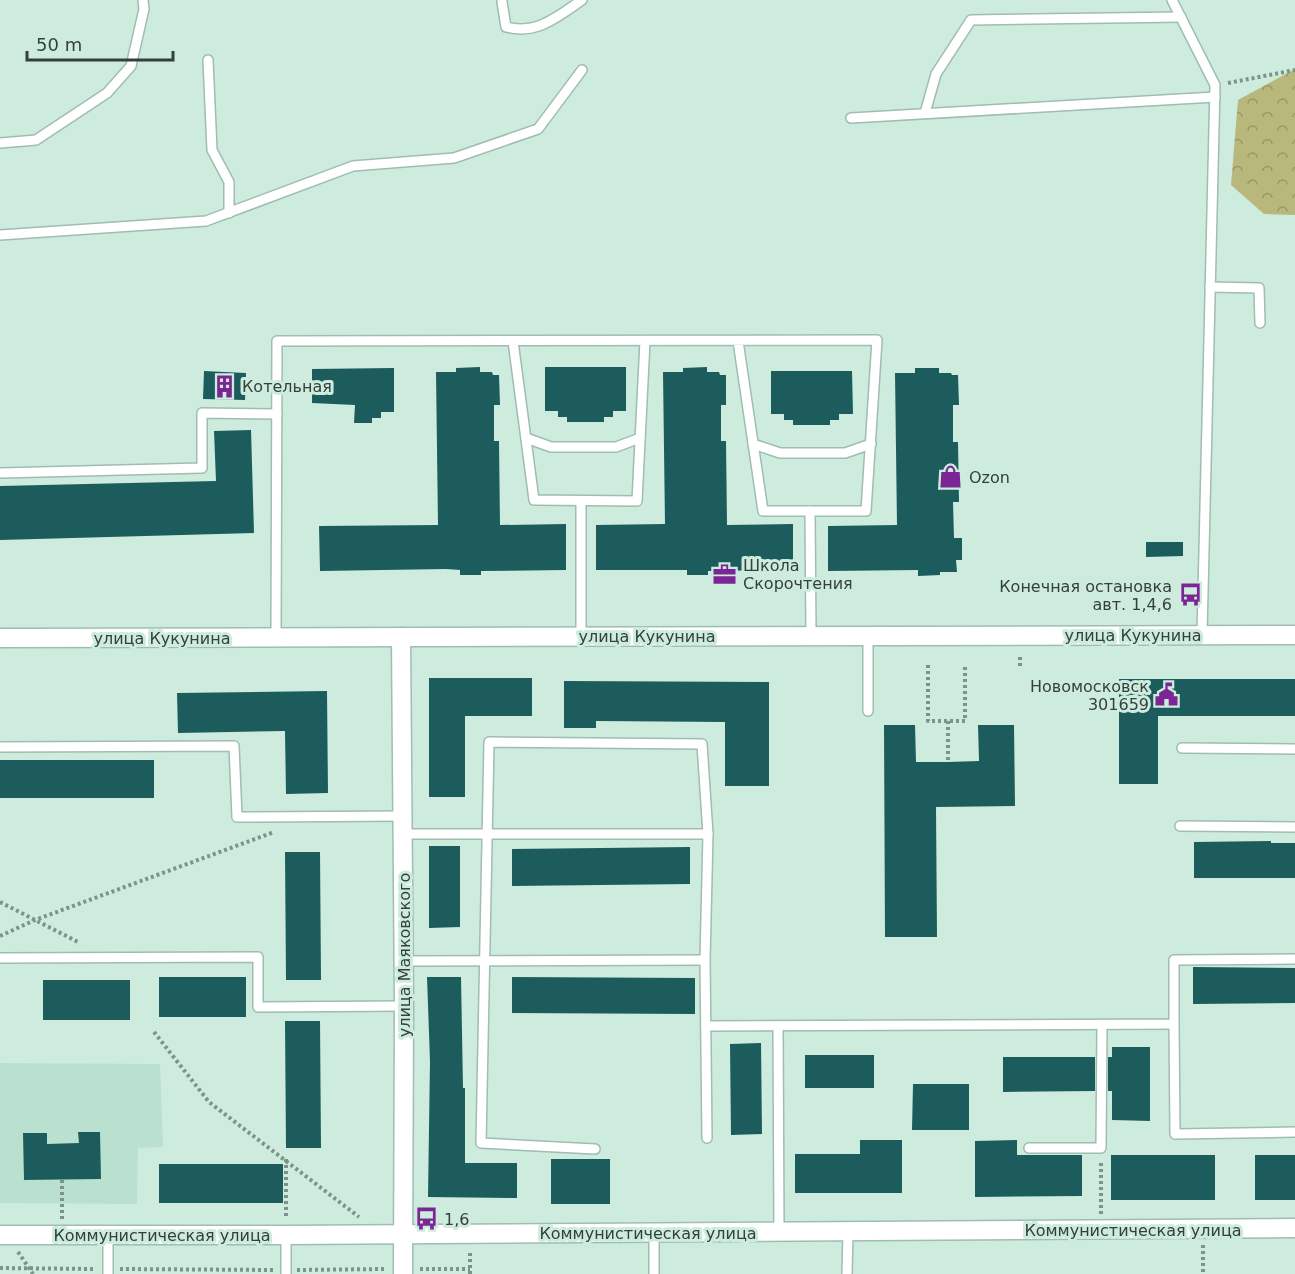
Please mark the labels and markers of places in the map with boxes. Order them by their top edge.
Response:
building icon: Котельная [211,373,237,399]
place label: Котельная [242,377,332,396]
shop icon: Ozon [938,464,964,490]
place label: Ozon [969,468,1010,487]
place label: Школа Скорочтения [743,556,853,593]
office icon: Школа Скорочтения [712,561,738,587]
place label: Конечная остановка авт. 1,4,6 [999,577,1172,614]
bus stop icon: Конечная остановка авт. 1,4,6 [1177,582,1203,608]
place label: Новомосковск 301659 [1030,677,1149,714]
public building icon: Новомосковск 301659 [1154,682,1180,708]
bus stop icon: 1,6 [413,1206,439,1232]
place label: 1,6 [444,1210,469,1229]

